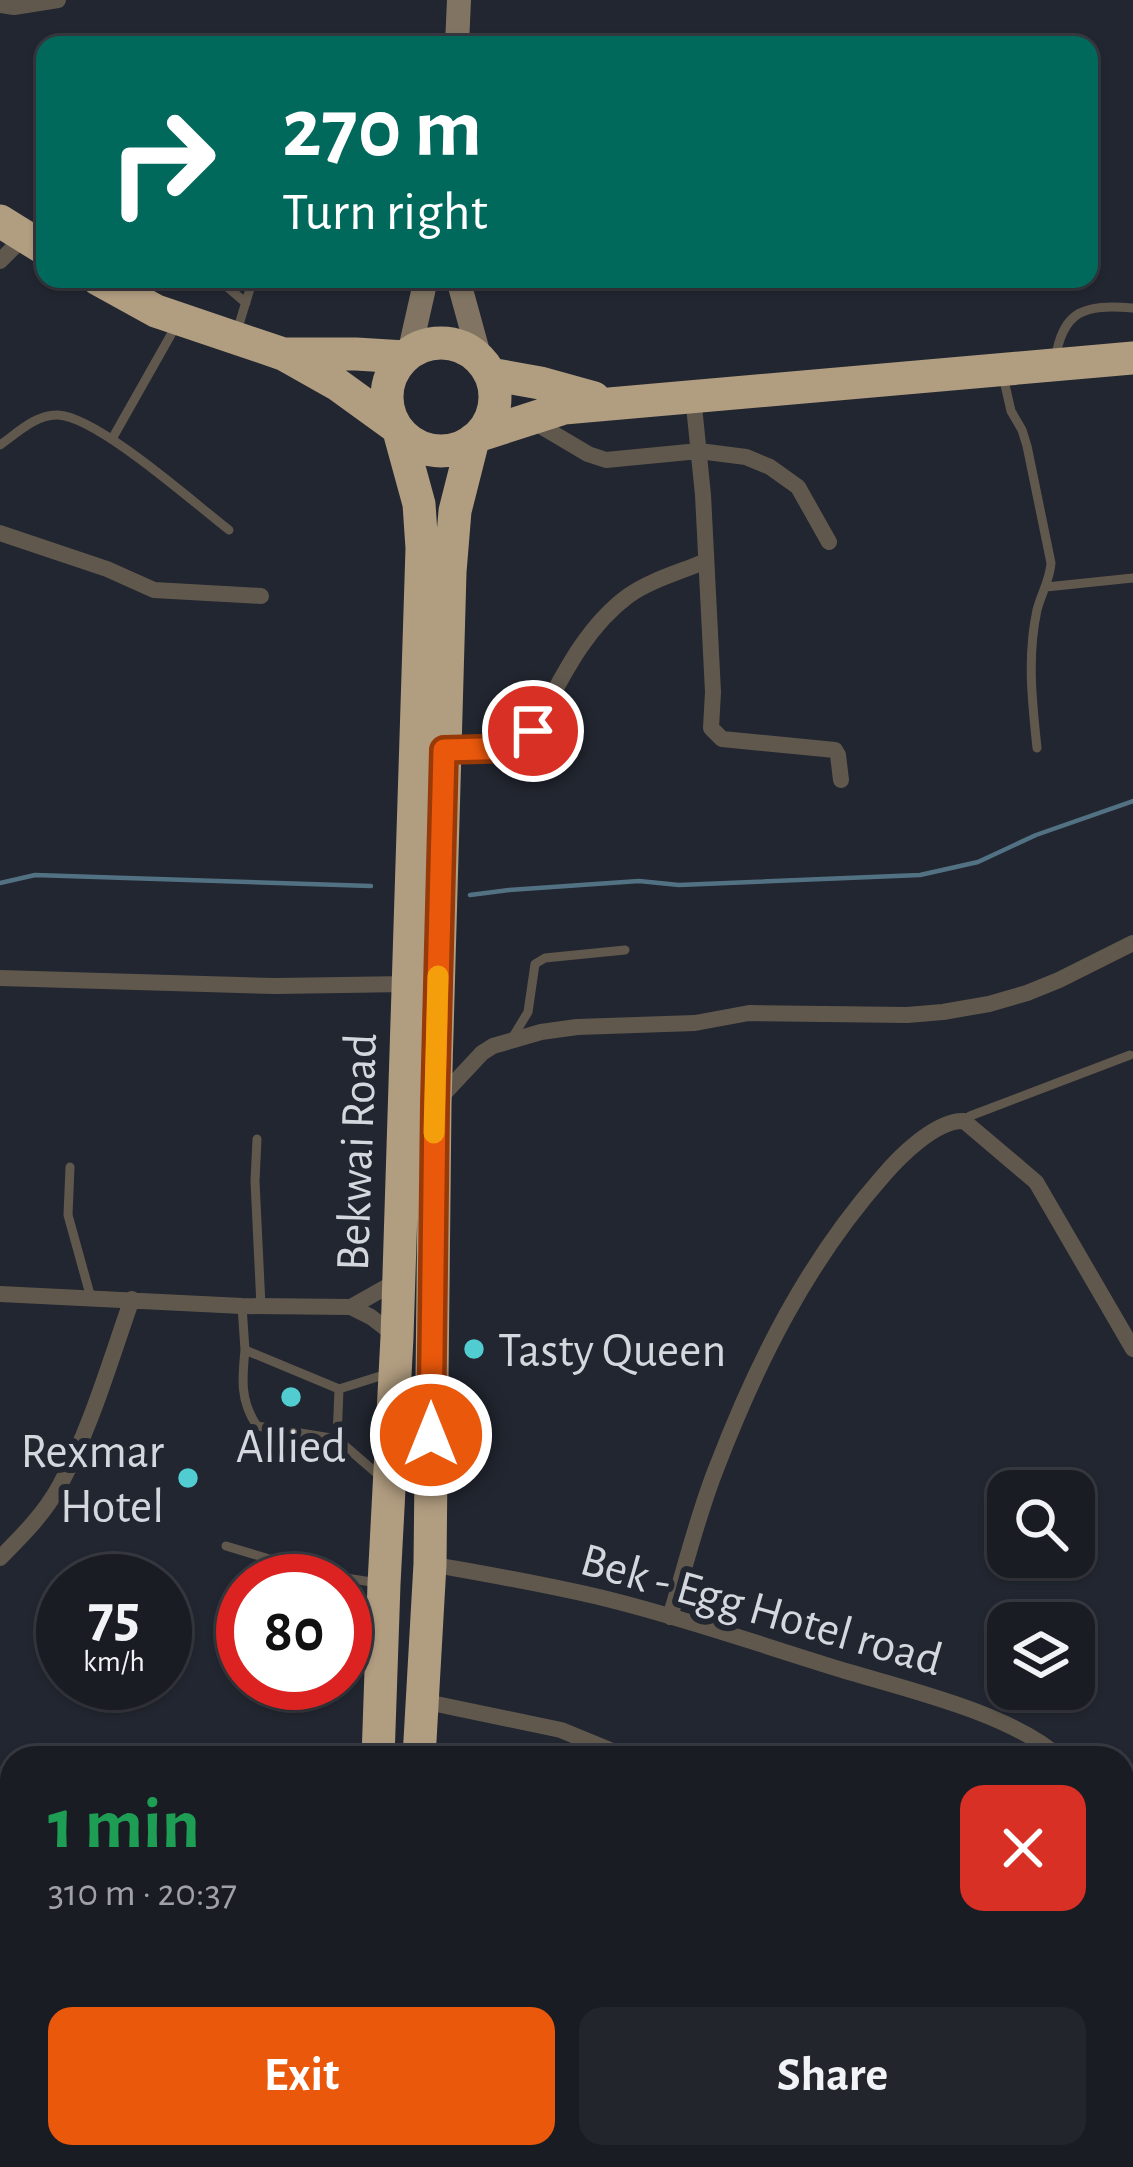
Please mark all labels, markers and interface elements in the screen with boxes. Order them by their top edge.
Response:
icon: right [84,84,240,240]
text: 270 m [282,88,482,172]
text: Turn right [282,186,488,240]
pin [482,680,584,782]
icon: arrive [500,698,566,764]
street label: Bekwai Road [330,1032,386,1272]
place label: Tasty Queen [498,1328,726,1376]
marker: Tasty Queen [461,1336,487,1362]
position arrow [368,1372,494,1498]
marker: Allied [278,1384,304,1410]
place label: Allied [236,1424,346,1472]
place label: Rexmar Hotel [20,1429,164,1532]
marker: Rexmar Hotel [175,1465,201,1491]
map controls [987,1470,1095,1710]
button: search [987,1470,1095,1578]
street label: Bek - Egg Hotel road [575,1536,947,1685]
speed limit sign: 80 [216,1554,372,1710]
text: 75 [88,1587,140,1647]
button: layers [987,1602,1095,1710]
text: km/h [83,1647,145,1677]
button: close [960,1785,1086,1911]
text: 1 min [48,1789,200,1861]
text: 310 m · 20:37 [48,1874,237,1913]
button: Exit [48,2007,555,2145]
button: Share [579,2007,1086,2145]

